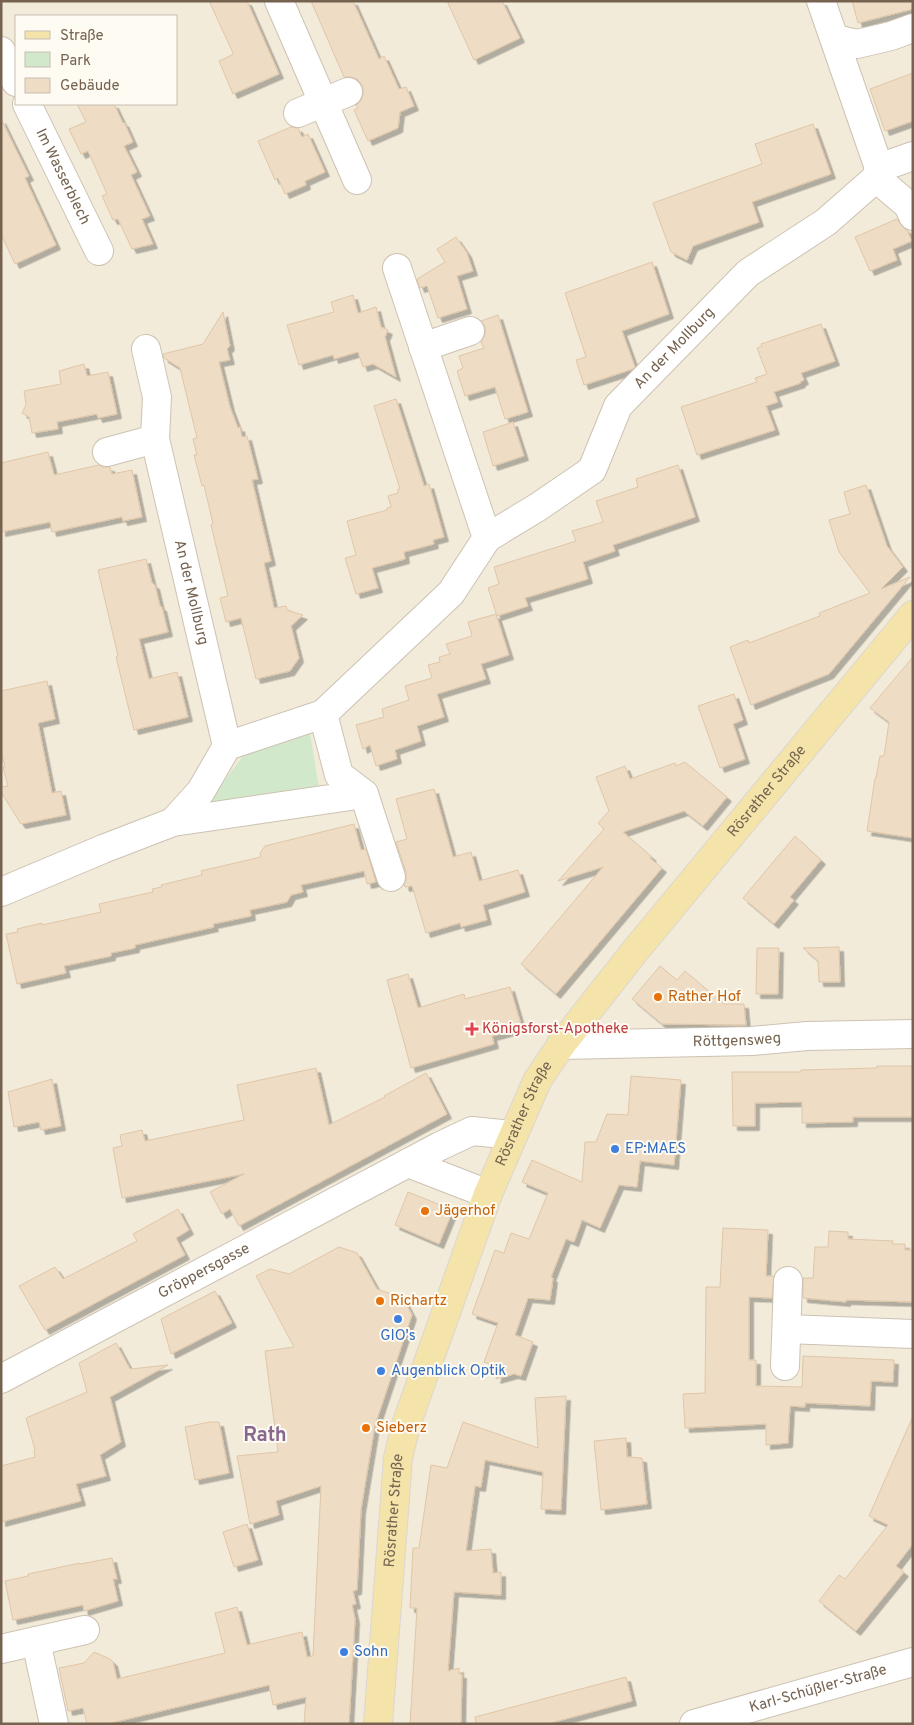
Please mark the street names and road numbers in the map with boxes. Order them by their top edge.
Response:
street label: Im Wasserblech [31,125,94,228]
street label: An der Mollburg [630,303,719,393]
street label: An der Mollburg [169,538,213,647]
street label: Rösrather Straße [723,742,811,841]
street label: Röttgensweg [693,1029,782,1052]
street label: Rösrather Straße [492,1057,557,1169]
street label: Gröppersgasse [155,1239,253,1303]
street label: Rösrather Straße [380,1452,408,1568]
street label: Karl-Schüßler-Straße [747,1660,889,1717]

